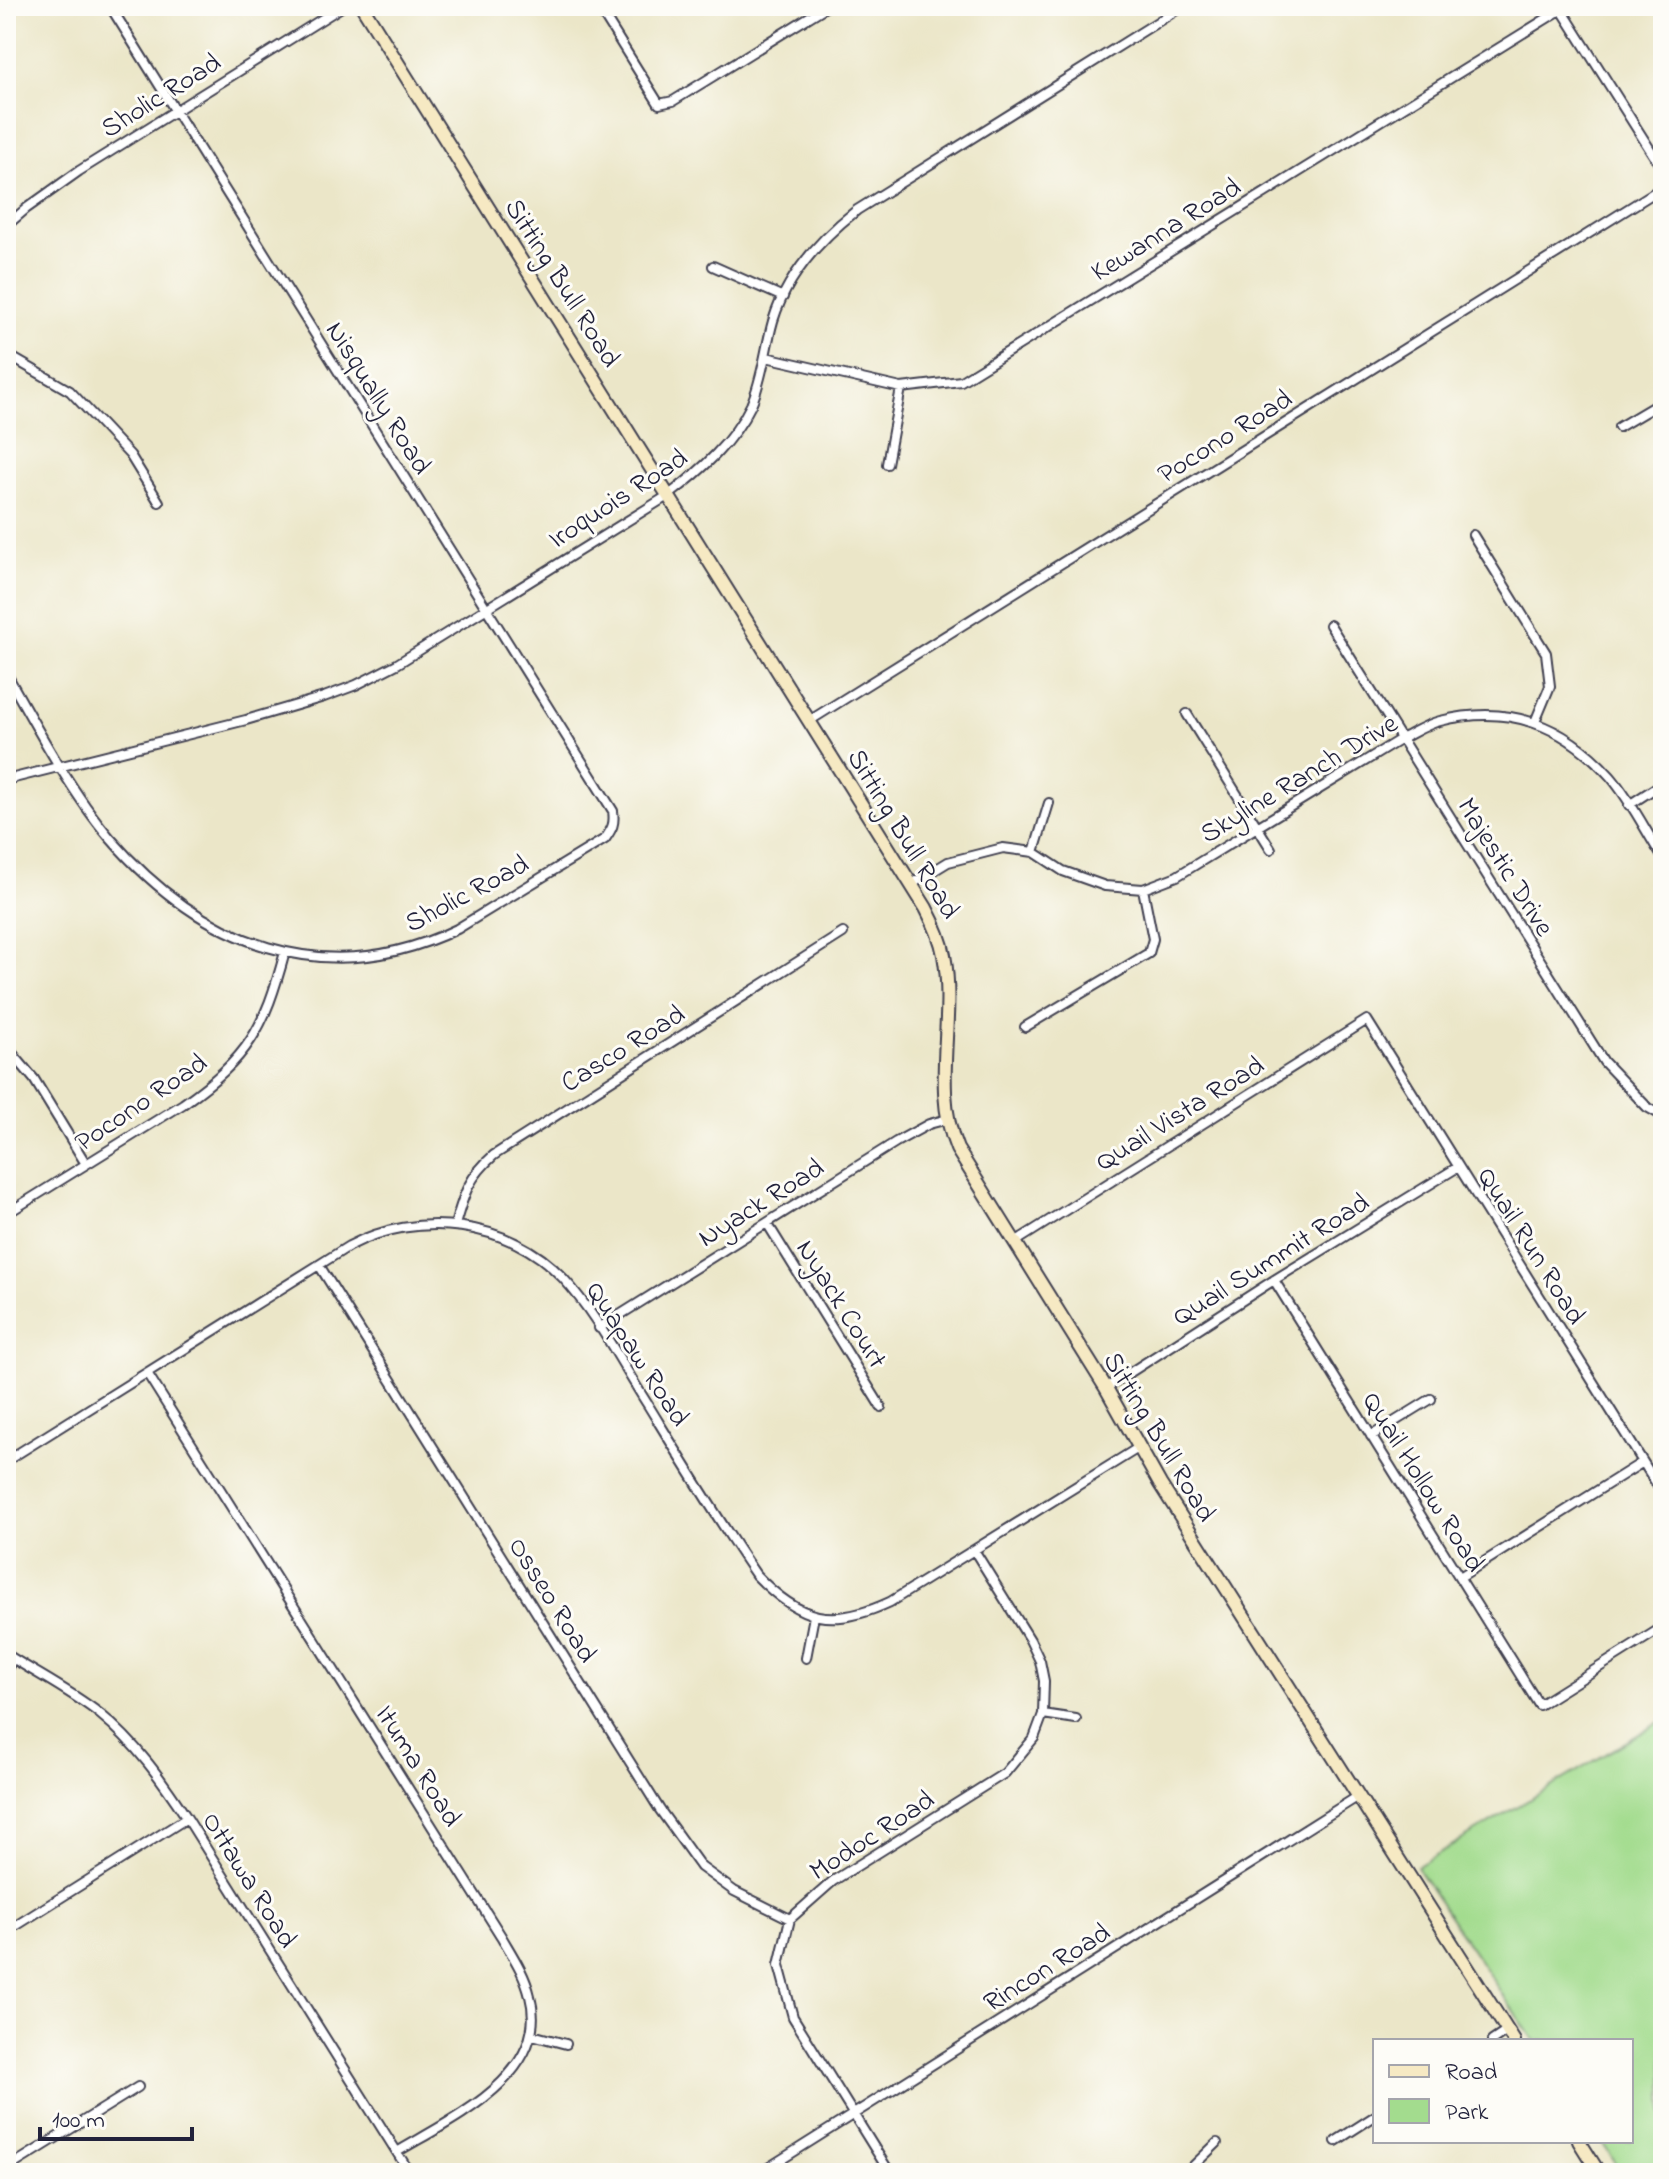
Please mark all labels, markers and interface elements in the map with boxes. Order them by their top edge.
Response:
street label: Sholic Road [94,44,230,150]
street label: Kewanna Road [1084,168,1250,293]
street label: Sitting Bull Road [493,191,630,377]
street label: Nisqually Road [314,314,441,484]
street label: Pocono Road [1150,380,1302,496]
street label: Iroquois Road [541,439,697,560]
street label: Skyline Ranch Drive [1193,704,1407,855]
street label: Sitting Bull Road [835,742,969,928]
street label: Majestic Drive [1445,790,1563,946]
street label: Sholic Road [398,845,537,945]
street label: Casco Road [554,995,694,1104]
street label: Pocono Road [67,1044,217,1163]
street label: Quail Vista Road [1089,1047,1273,1183]
street label: Nyack Road [691,1149,833,1259]
street label: Quail Run Road [1465,1160,1595,1334]
street label: Quail Summit Road [1165,1184,1379,1338]
street label: Nyack Court [784,1232,896,1377]
street label: Quapaw Road [574,1274,699,1436]
street label: Sitting Bull Road [1091,1345,1225,1531]
street label: Quail Hollow Road [1350,1385,1494,1581]
street label: Osseo Road [496,1530,606,1672]
street label: Ituma Road [363,1698,471,1836]
street label: Modoc Road [802,1781,944,1893]
street label: Ottawa Road [190,1805,306,1957]
street label: Rincon Road [976,1914,1120,2024]
legend [1373,2039,1633,2143]
text: Road [1445,2056,1498,2091]
scale bar [40,2091,192,2141]
text: Park [1445,2096,1489,2131]
text: 100 m [52,2104,105,2139]

